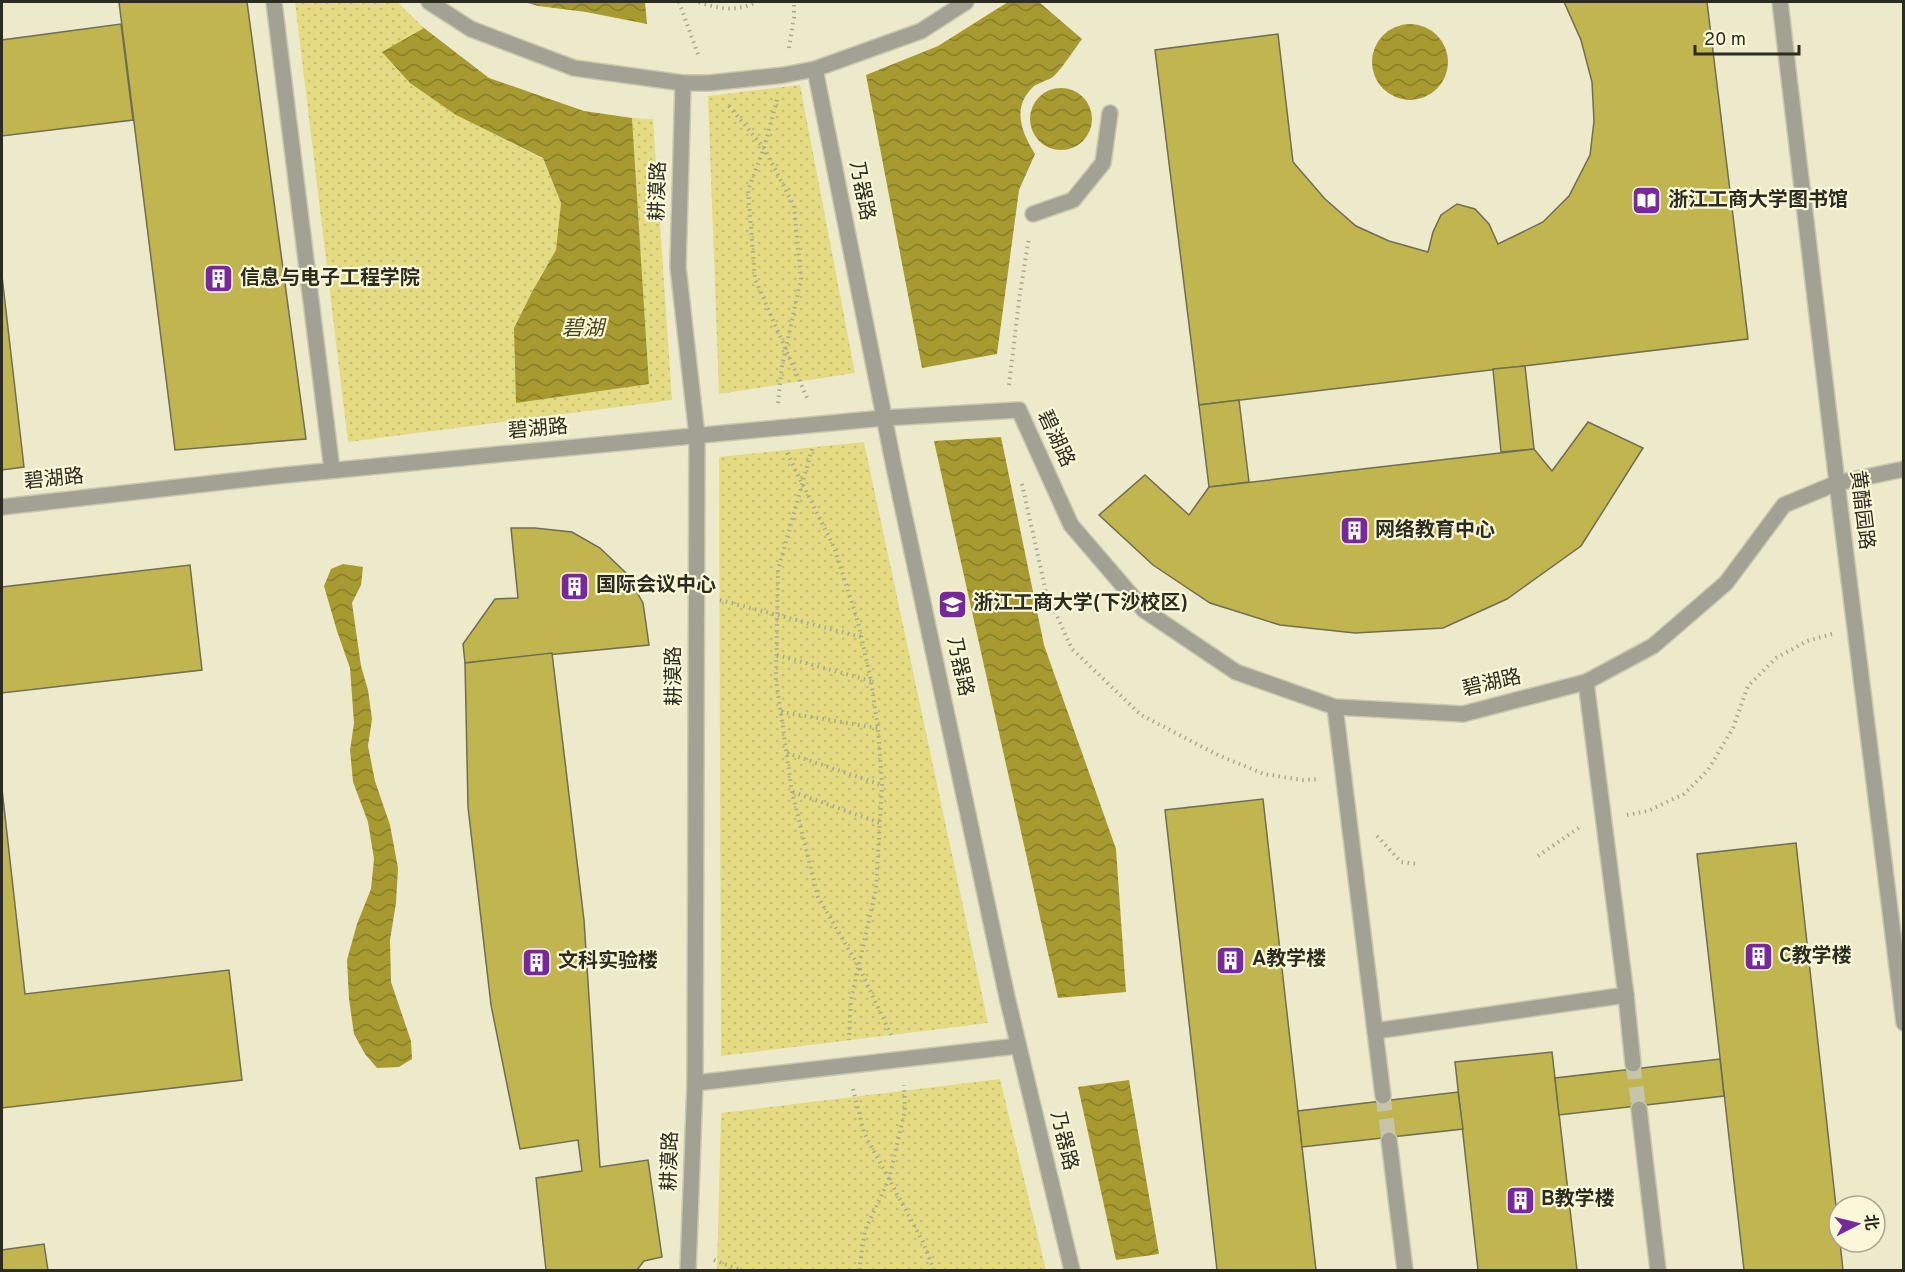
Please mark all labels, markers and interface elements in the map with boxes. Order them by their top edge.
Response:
scale bar [1695,18,1798,56]
text: 20 m [1704,29,1746,52]
street label: 乃器路 [843,159,879,223]
street label: 耕漠路 [645,161,673,221]
library icon: 浙江工商大学图书馆 [1631,185,1663,217]
place label: 浙江工商大学图书馆 [1668,188,1848,214]
building icon: 信息与电子工程学院 [203,263,235,295]
place label: 信息与电子工程学院 [240,266,420,292]
water label: 碧湖 [562,316,607,343]
street label: 碧湖路 [1031,406,1079,472]
street label: 碧湖路 [507,414,569,446]
street label: 碧湖路 [23,464,85,496]
street label: 黄醋园路 [1843,469,1879,551]
building icon: 网络教育中心 [1338,515,1370,547]
place label: 网络教育中心 [1375,518,1495,544]
building icon: 国际会议中心 [559,570,591,602]
place label: 国际会议中心 [596,573,716,599]
school or university icon: 浙江工商大学(下沙校区) [936,588,968,620]
place label: 浙江工商大学(下沙校区) [973,591,1188,617]
street label: 乃器路 [940,635,978,699]
street label: 耕漠路 [662,646,688,706]
street label: 碧湖路 [1460,665,1524,703]
building icon: C教学楼 [1742,941,1774,973]
building icon: A教学楼 [1215,944,1247,976]
place label: C教学楼 [1779,944,1852,970]
building icon: 文科实验楼 [521,946,553,978]
place label: A教学楼 [1252,947,1326,973]
place label: 文科实验楼 [558,949,658,975]
street label: 乃器路 [1043,1109,1083,1173]
street label: 耕漠路 [657,1131,685,1191]
building icon: B教学楼 [1504,1184,1536,1216]
place label: B教学楼 [1541,1187,1615,1213]
north arrow [1827,1194,1887,1254]
text: 北 [1859,1213,1881,1232]

